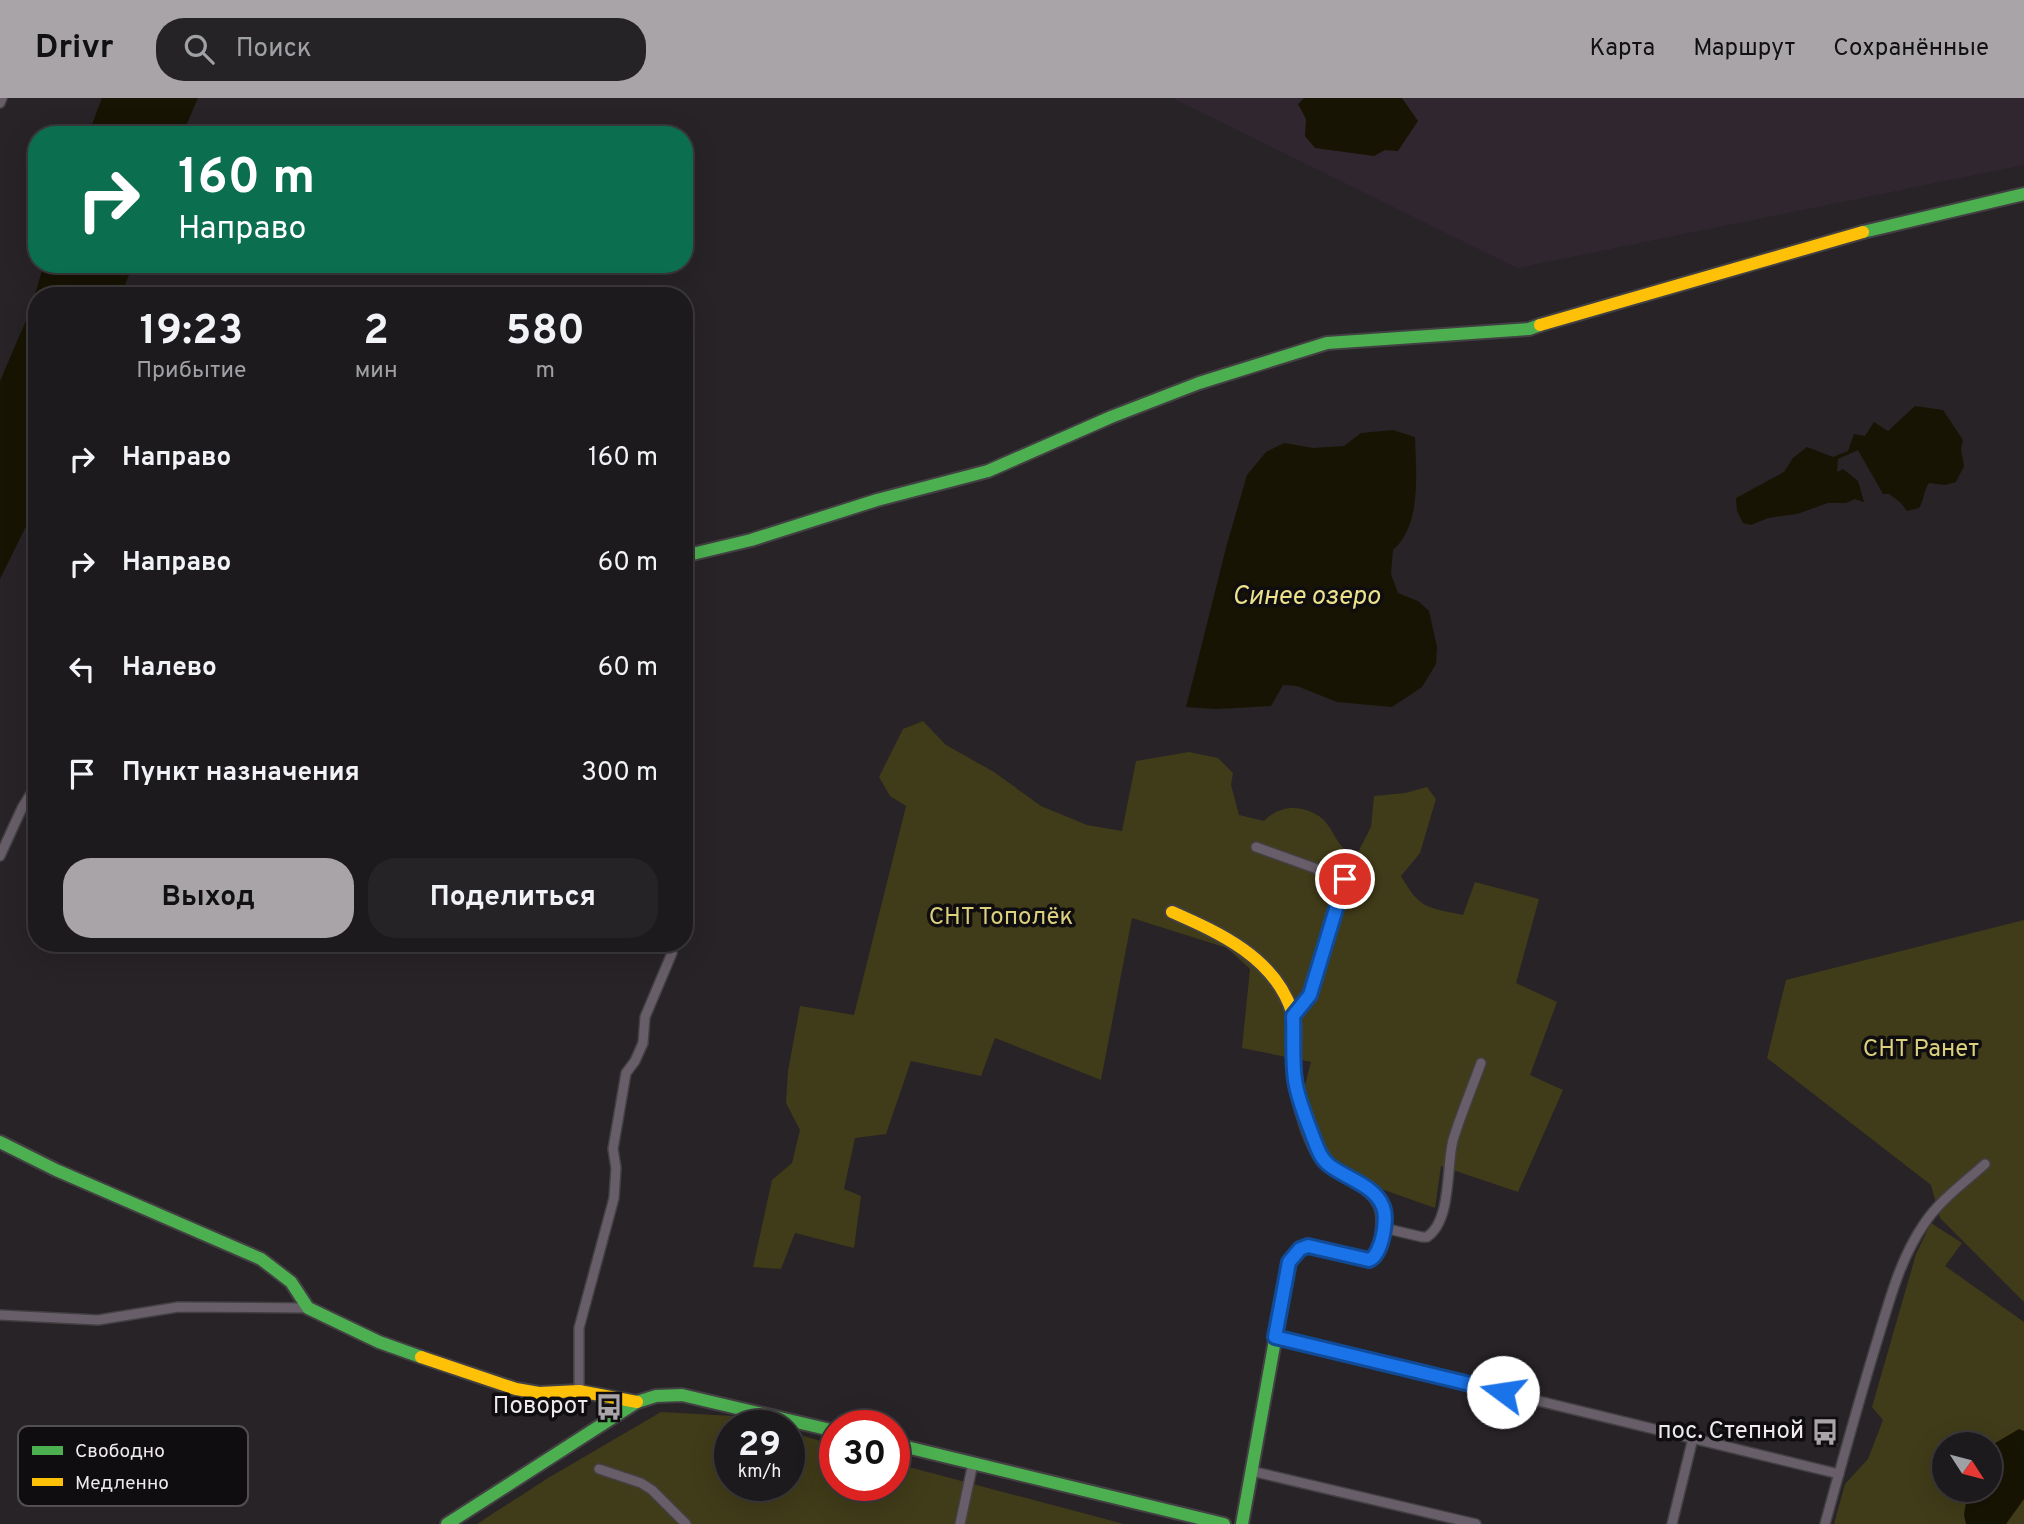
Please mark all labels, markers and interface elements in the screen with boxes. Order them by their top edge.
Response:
search box [156,18,646,81]
text: Drivr [35,28,114,70]
icon: search [180,30,218,68]
text: Поиск [236,33,312,66]
text: Карта [1589,34,1655,64]
text: Маршрут [1693,34,1795,64]
text: Сохранённые [1833,34,1989,64]
text: 160 m [178,149,315,211]
icon: right [63,154,154,245]
text: Направо [178,210,306,250]
text: 19:23 [139,306,243,359]
text: 2 [363,306,389,359]
text: 580 [506,306,585,359]
text: Прибытие [136,357,247,386]
text: мин [355,357,398,386]
text: m [536,357,555,386]
icon: right [63,440,101,478]
text: Направо [122,442,231,475]
text: 160 m [588,442,658,475]
icon: right [63,545,101,583]
text: Направо [122,547,231,580]
text: 60 m [598,547,658,580]
water label: Синее озеро [1232,581,1380,614]
icon: left [63,650,101,688]
text: Налево [122,652,217,685]
text: 60 m [598,652,658,685]
icon: arrive [63,755,101,793]
text: Пункт назначения [122,757,360,790]
text: 300 m [581,757,658,790]
pin [1315,849,1375,909]
button: Выход [63,858,354,938]
button: Поделиться [368,858,658,938]
icon: arrive [1326,860,1364,898]
park label: СНТ Тополёк [929,903,1073,933]
park label: СНТ Ранет [1863,1035,1979,1065]
position arrow [1466,1355,1540,1429]
place label: Поворот [493,1392,588,1422]
bus stop icon: Поворот [594,1392,624,1422]
speed limit sign: 30 [819,1410,910,1501]
place label: пос. Степной [1657,1417,1804,1447]
bus stop icon: пос. Степной [1810,1417,1840,1447]
text: 29 [738,1424,781,1468]
legend [18,1426,248,1506]
north arrow [1932,1432,2002,1502]
map controls [1932,1432,2002,1502]
text: Свободно [75,1440,165,1464]
text: km/h [738,1461,781,1484]
text: Медленно [75,1472,169,1496]

